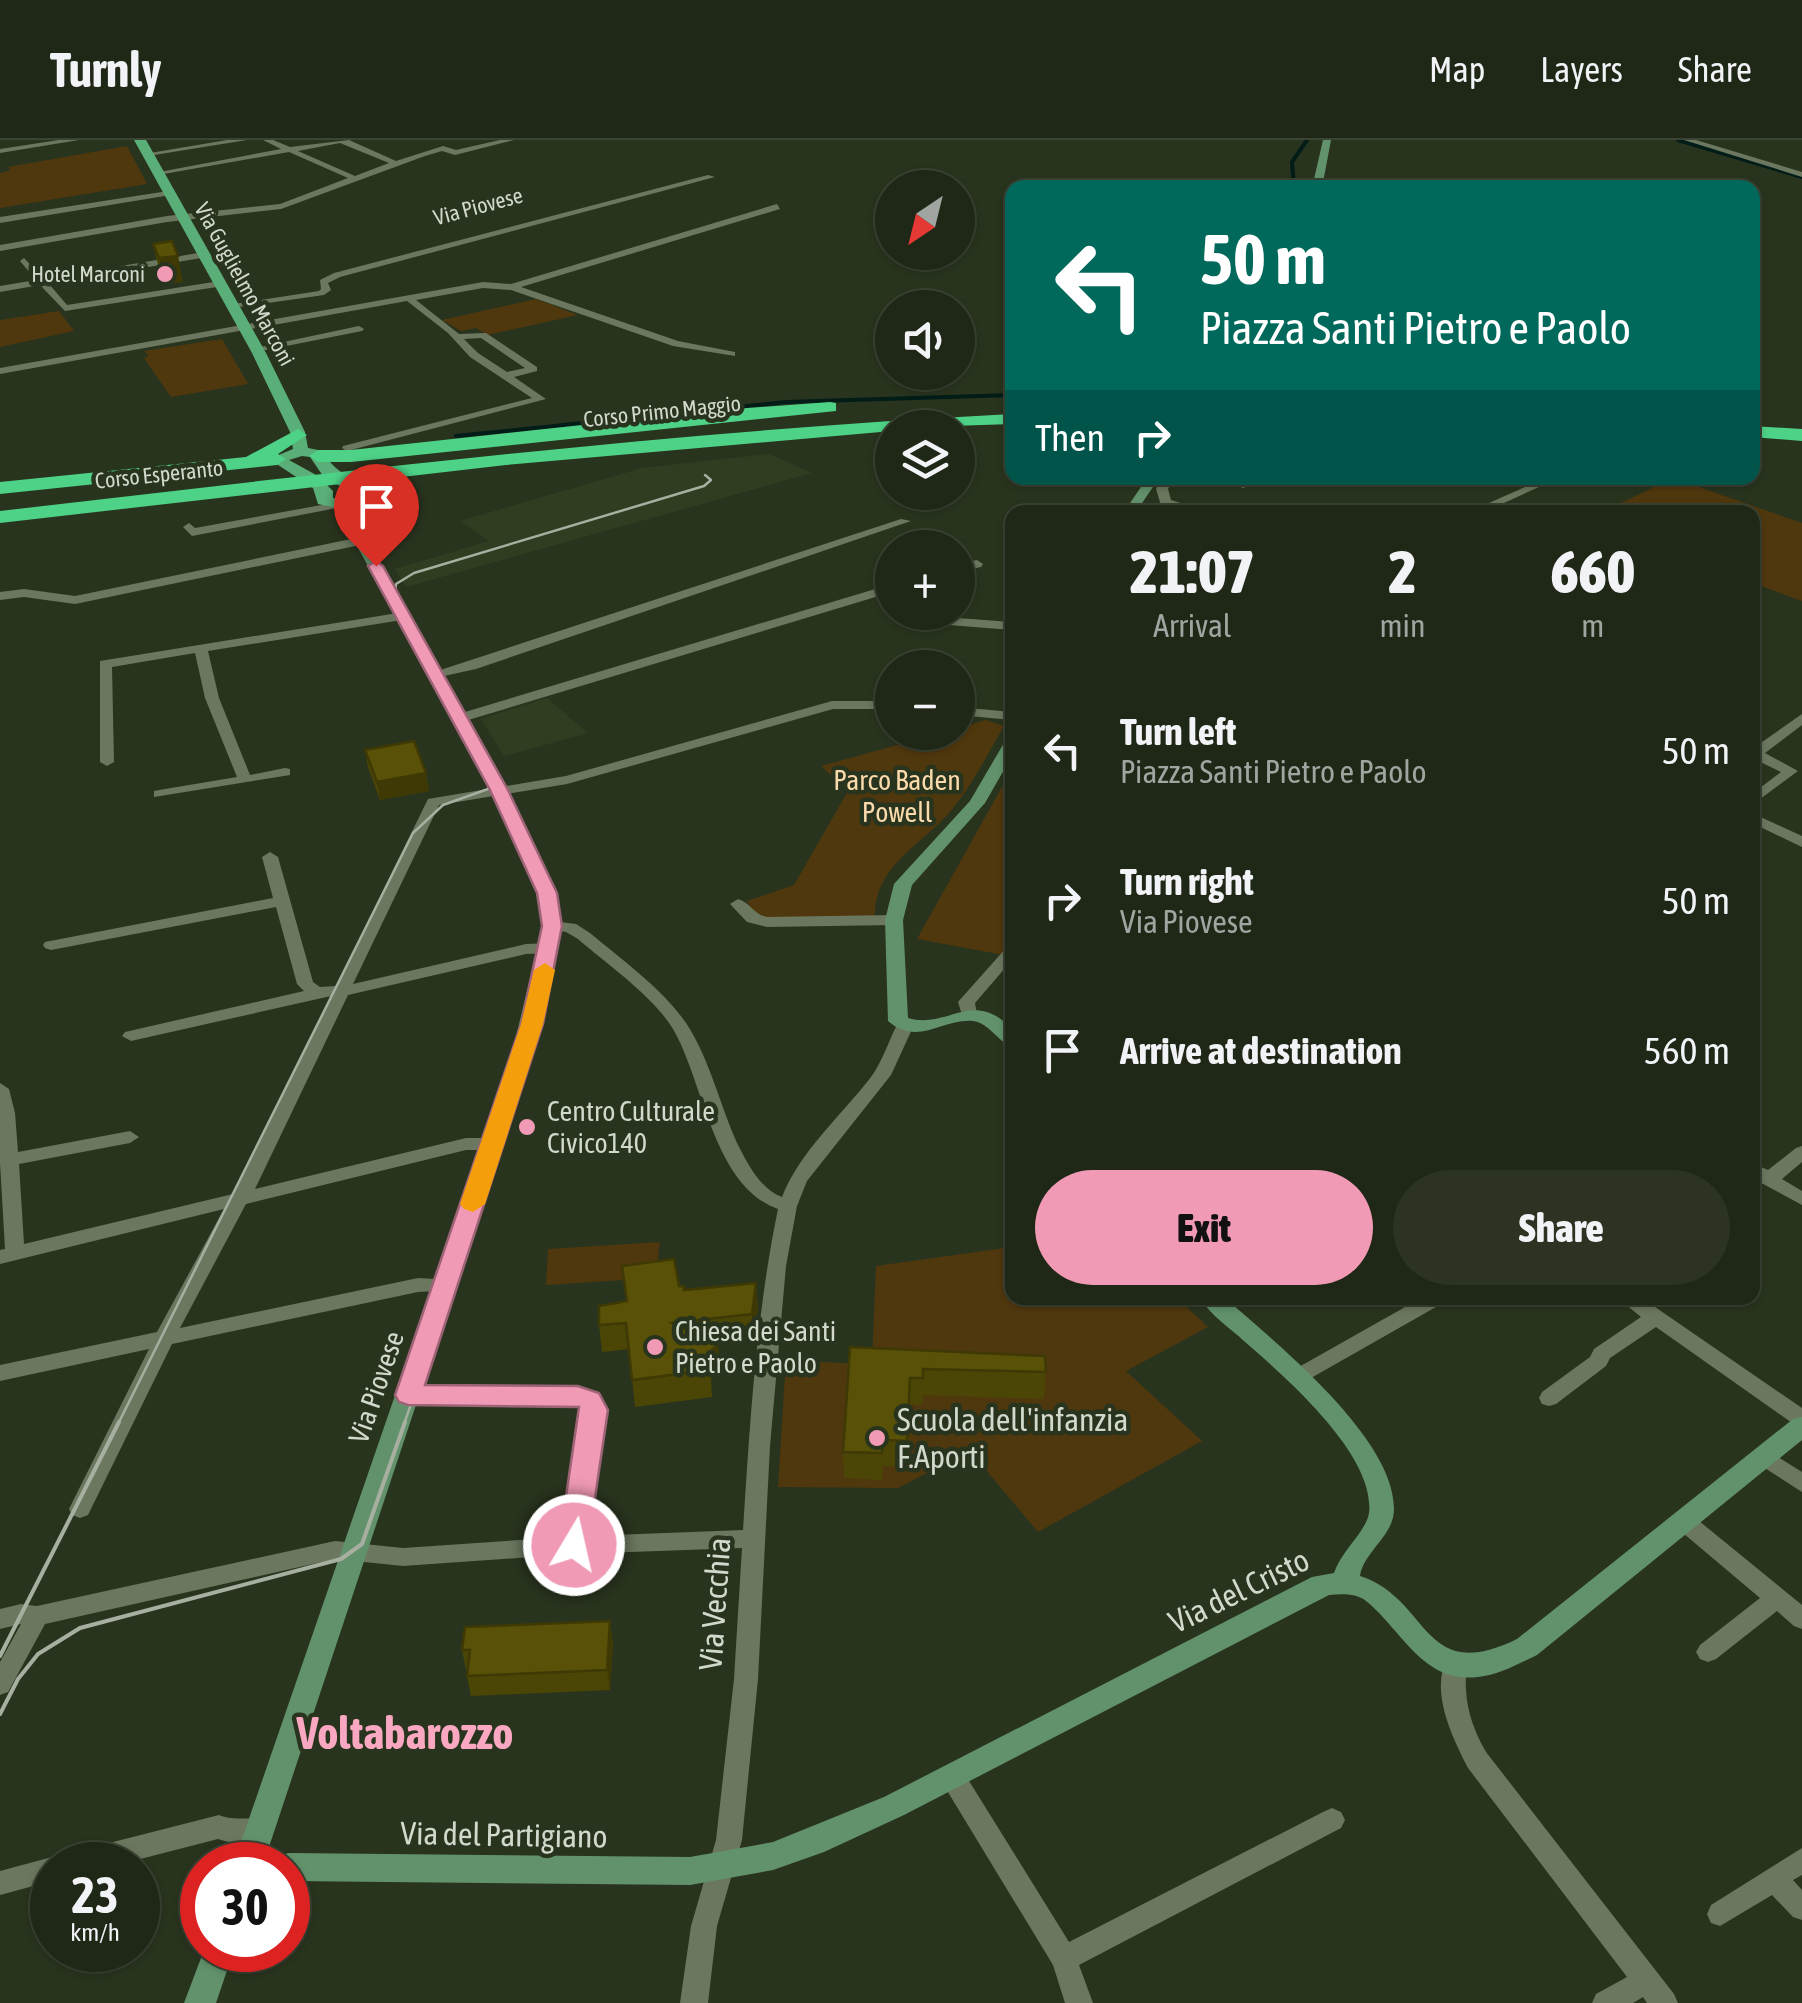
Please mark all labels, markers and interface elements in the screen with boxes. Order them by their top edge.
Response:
text: Turnly [50,42,161,97]
text: Map [1429,49,1485,89]
text: Layers [1540,49,1623,89]
text: Share [1678,49,1752,89]
north arrow [875,170,975,270]
map controls [875,170,975,750]
street label: Via Piovese [431,182,525,230]
street label: Via Guglielmo Marconi [189,198,301,370]
text: 50 m [1200,219,1326,299]
icon: left [1035,220,1165,350]
place label: Hotel Marconi [31,261,145,287]
marker: Hotel Marconi [154,263,176,285]
button: sound [875,290,975,390]
text: Piazza Santi Pietro e Paolo [1200,302,1631,354]
street label: Corso Primo Maggio [582,390,742,432]
button: layers [875,410,975,510]
icon: right [1125,410,1180,465]
text: Then [1035,416,1105,459]
street label: Corso Esperanto [94,454,224,494]
pin [334,464,419,567]
icon: arrive [349,479,404,534]
button: + [875,530,975,630]
text: 21:07 [1130,537,1255,606]
text: 2 [1388,537,1417,606]
text: 660 [1550,537,1635,606]
text: Arrival [1153,607,1231,644]
text: min [1380,607,1425,644]
text: m [1581,607,1604,644]
button: − [875,650,975,750]
text: Turn left [1120,710,1236,753]
icon: left [1035,723,1090,778]
text: 50 m [1662,729,1730,772]
text: Piazza Santi Pietro e Paolo [1120,753,1426,790]
park label: Parco Baden Powell [833,764,961,828]
text: Turn right [1120,860,1254,903]
icon: right [1035,873,1090,928]
text: 50 m [1662,879,1730,922]
text: Via Piovese [1120,903,1253,940]
icon: arrive [1035,1023,1090,1078]
text: Arrive at destination [1120,1029,1402,1072]
text: 560 m [1644,1029,1730,1072]
place label: Centro Culturale Civico140 [547,1095,715,1159]
marker: Centro Culturale Civico140 [516,1116,538,1138]
button: Exit [1035,1170,1373,1285]
button: Share [1393,1170,1730,1285]
place label: Chiesa dei Santi Pietro e Paolo [675,1315,836,1379]
street label: Via Piovese [342,1327,410,1447]
marker: Chiesa dei Santi Pietro e Paolo [644,1336,666,1358]
place label: Scuola dell'infanzia F.Aporti [897,1401,1128,1475]
marker: Scuola dell'infanzia F.Aporti [866,1427,888,1449]
position arrow [522,1493,626,1597]
street label: Via Vecchia [691,1536,738,1672]
street label: Via del Cristo [1163,1541,1315,1640]
district label: Voltabarozzo [296,1707,514,1759]
street label: Via del Partigiano [400,1814,608,1855]
speed limit sign: 30 [180,1842,310,1972]
text: 23 [71,1866,118,1924]
text: km/h [70,1918,120,1946]

